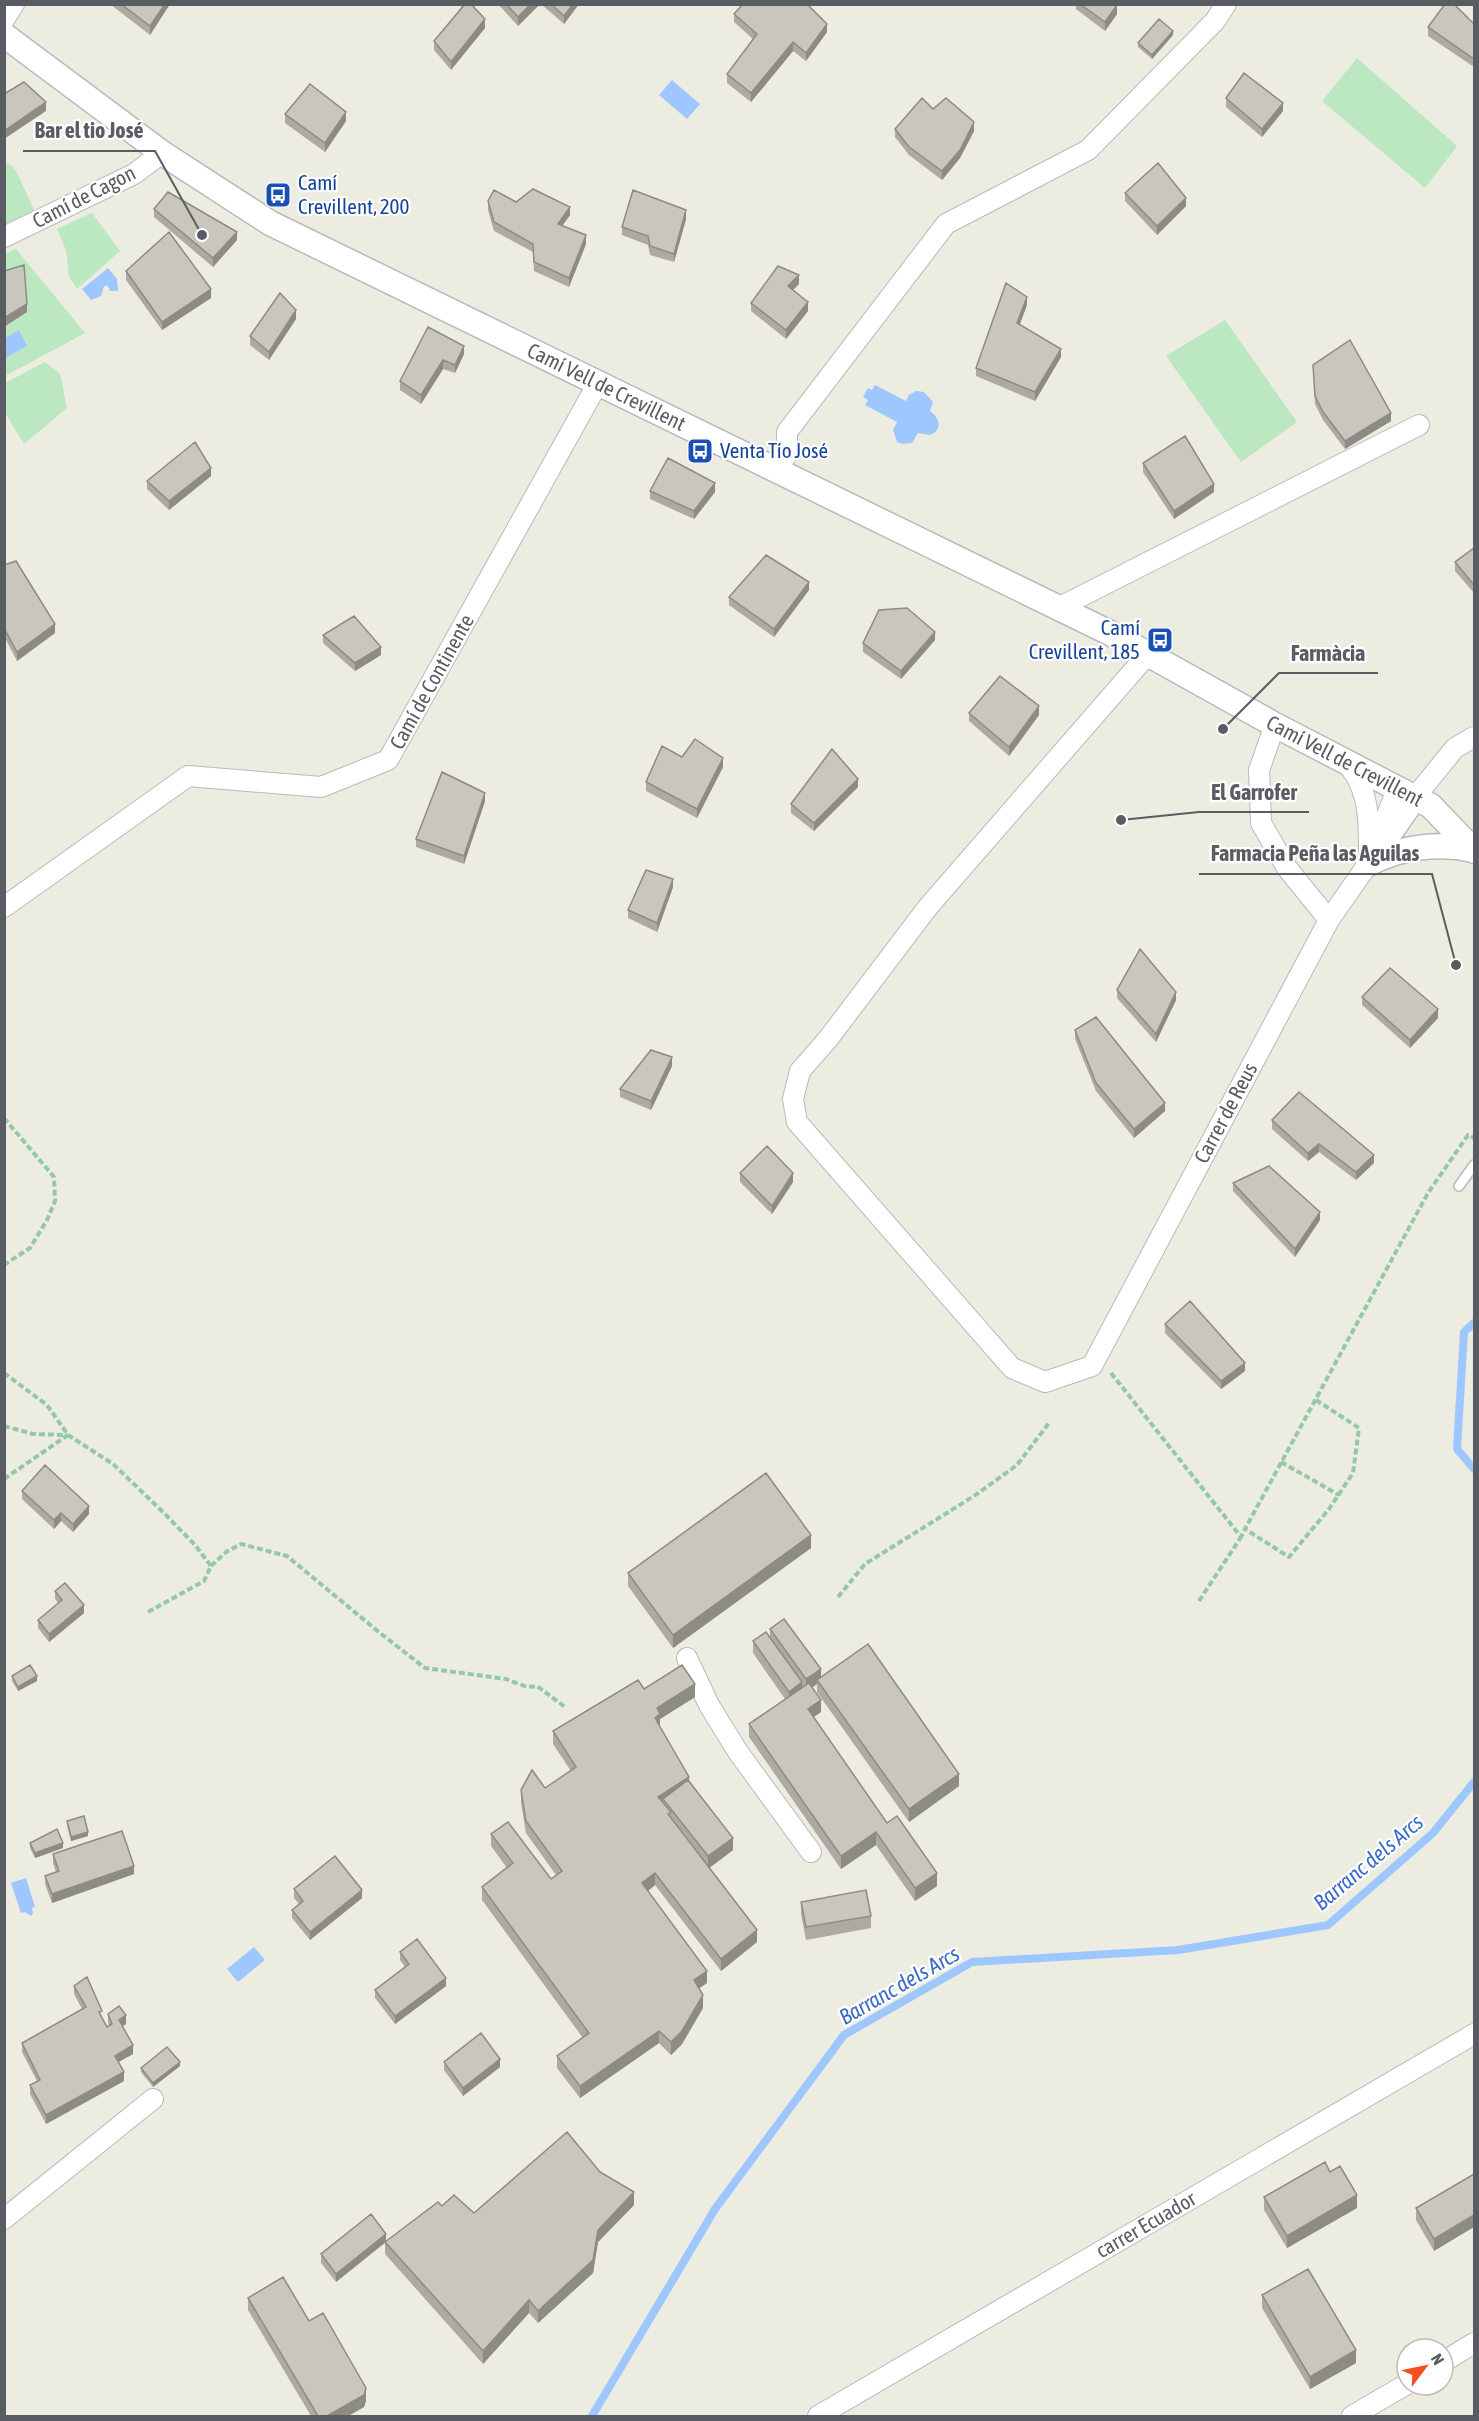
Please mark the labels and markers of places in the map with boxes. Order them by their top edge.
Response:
callout: Bar el tio José [23,111,155,151]
place label: Camí Crevillent, 200 [298,170,409,218]
bus stop icon: Camí Crevillent, 200 [263,180,293,210]
bus stop icon: Venta Tío José [685,436,715,466]
place label: Venta Tío José [720,438,828,462]
place label: Camí Crevillent, 185 [1029,615,1140,663]
bus stop icon: Camí Crevillent, 185 [1145,625,1175,655]
callout: Farmàcia [1279,633,1378,673]
callout: El Garrofer [1199,772,1309,812]
callout: Farmacia Peña las Aguilas [1199,834,1432,874]

